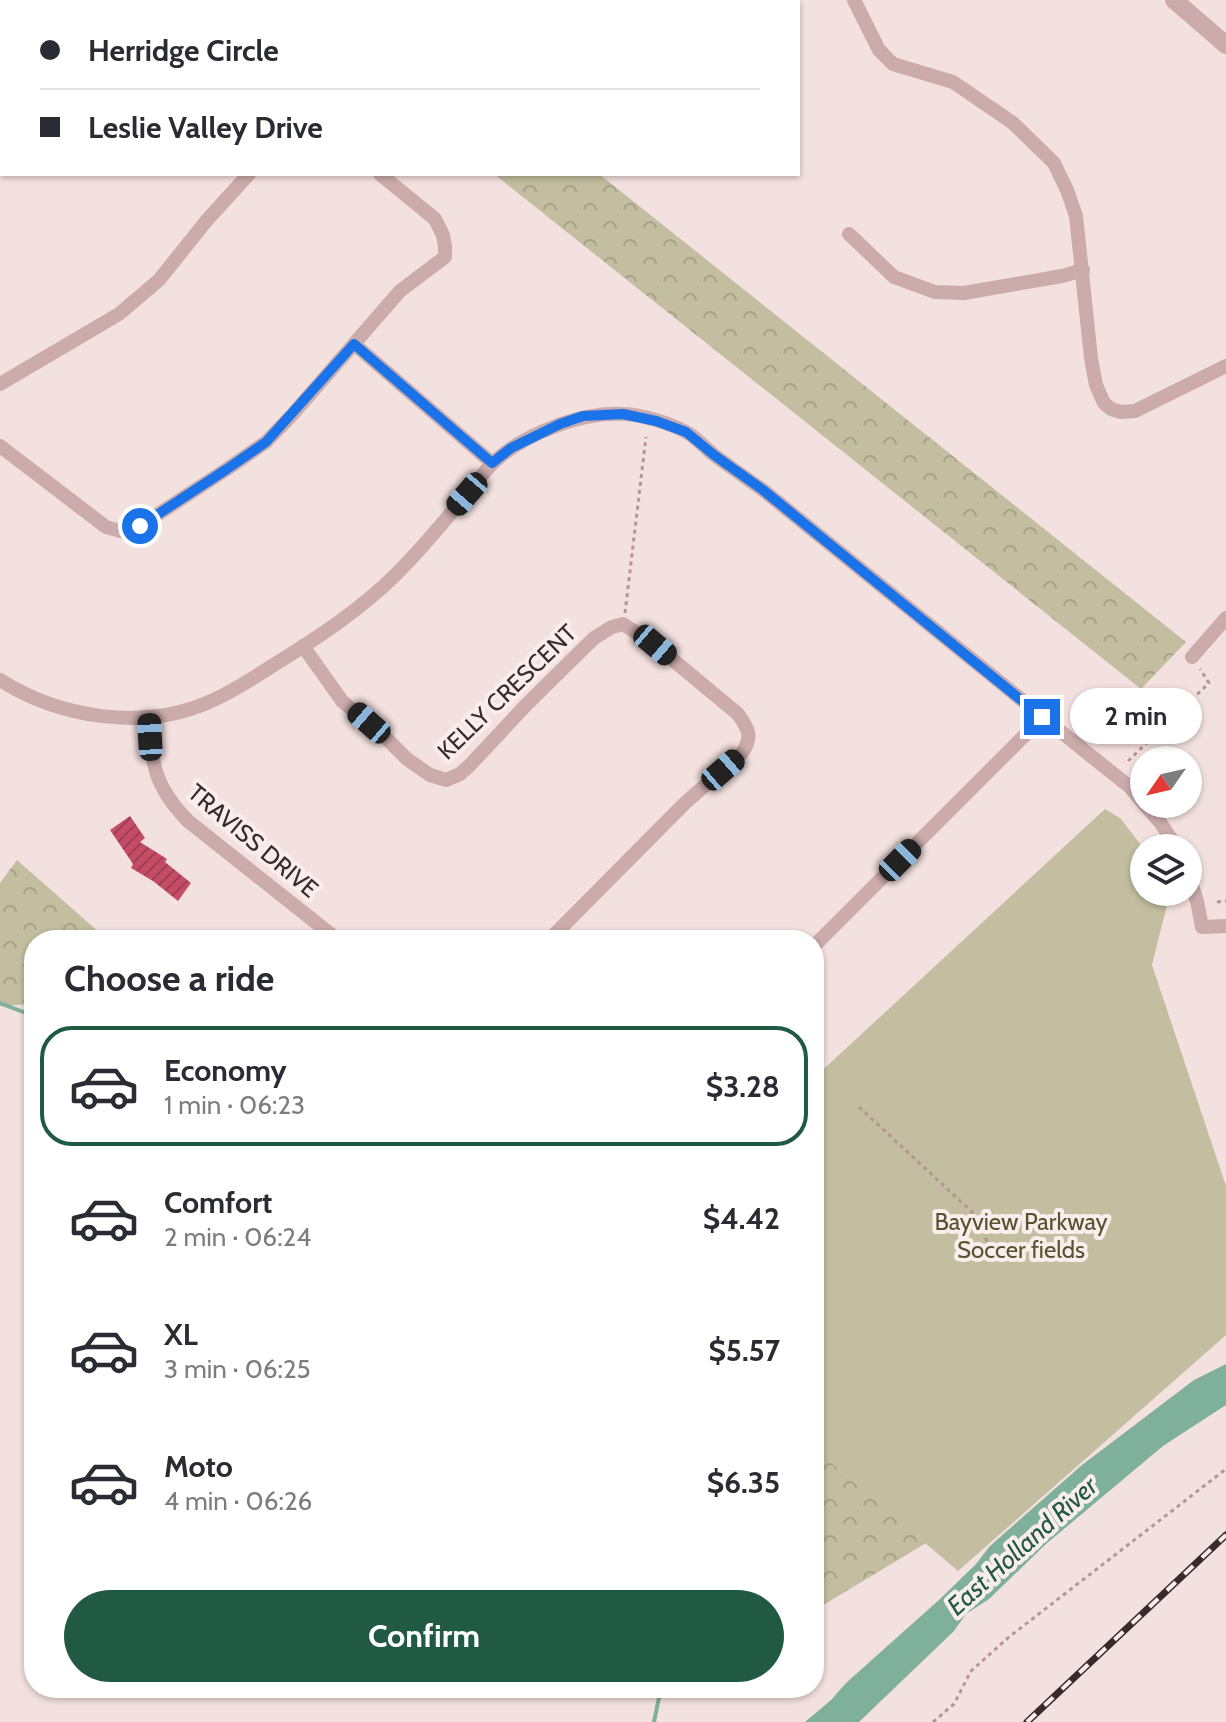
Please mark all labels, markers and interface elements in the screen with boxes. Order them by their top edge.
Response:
text: Herridge Circle [88,32,279,69]
text: Leslie Valley Drive [88,109,323,146]
car [442,468,492,520]
route start [122,508,158,544]
street label: KELLY CRESCENT [431,618,582,765]
car [629,620,681,670]
callout: 2 min [1070,689,1202,745]
car [343,698,395,748]
route end [1024,699,1060,735]
text: 2 min [1105,700,1167,732]
car [137,712,163,762]
car [697,745,749,795]
north arrow [1130,746,1202,818]
map controls [1130,746,1202,906]
street label: TRAVISS DRIVE [182,778,324,903]
button: layers [1130,834,1202,906]
car [875,835,925,885]
text: Choose a ride [64,956,274,1000]
icon: car [68,1050,140,1122]
text: Economy [164,1052,287,1089]
text: $3.28 [706,1068,780,1105]
text: 1 min · 06:23 [164,1089,305,1121]
icon: car [68,1182,140,1254]
text: Comfort [164,1184,272,1221]
text: $4.42 [703,1200,780,1237]
park label: Bayview Parkway Soccer fields [934,1207,1108,1264]
text: 2 min · 06:24 [164,1221,311,1253]
icon: car [68,1314,140,1386]
text: XL [164,1316,198,1353]
text: $5.57 [708,1332,780,1369]
text: 3 min · 06:25 [164,1353,311,1385]
icon: car [68,1446,140,1518]
text: Moto [164,1448,233,1485]
text: $6.35 [707,1464,780,1501]
water label: East Holland River [940,1469,1105,1622]
text: 4 min · 06:26 [164,1485,312,1517]
button: Confirm [64,1590,784,1682]

